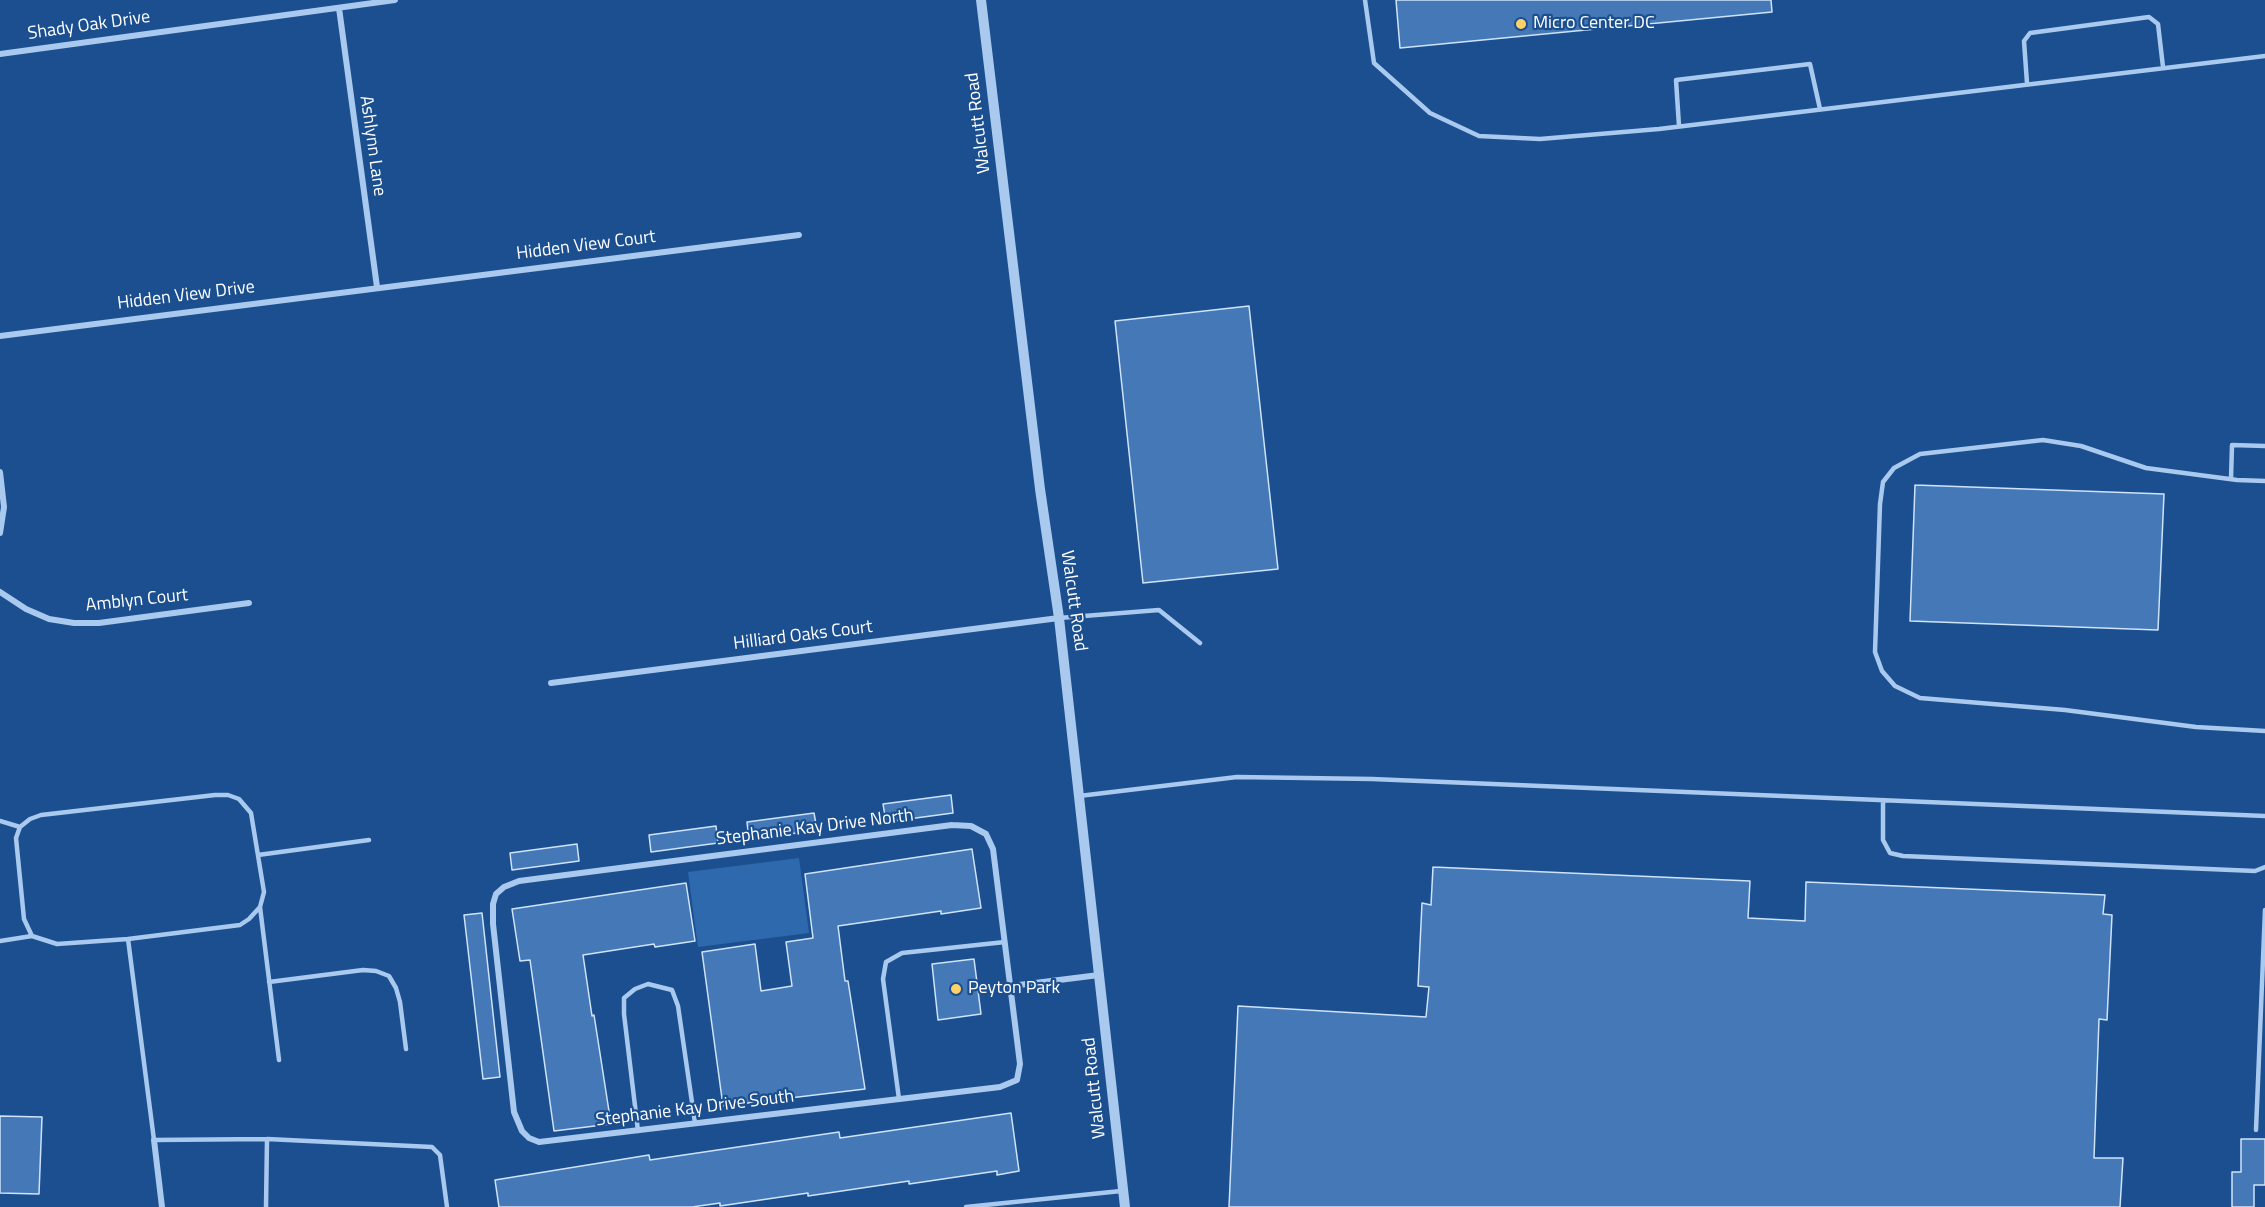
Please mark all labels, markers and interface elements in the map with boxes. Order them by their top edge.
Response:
street label: Shady Oak Drive [26,7,152,45]
place label: Micro Center DC [1533,13,1655,35]
marker: Micro Center DC [1514,17,1528,31]
street label: Walcutt Road [962,71,996,175]
street label: Ashlynn Lane [354,94,390,198]
street label: Hidden View Court [515,227,657,265]
street label: Hidden View Drive [116,277,256,315]
street label: Walcutt Road [1055,549,1091,653]
street label: Amblyn Court [85,585,189,617]
street label: Hilliard Oaks Court [732,617,874,655]
street label: Stephanie Kay Drive North [715,805,915,851]
place label: Peyton Park [968,978,1060,1000]
marker: Peyton Park [949,982,963,996]
street label: Walcutt Road [1079,1036,1111,1140]
street label: Stephanie Kay Drive South [595,1086,795,1132]

